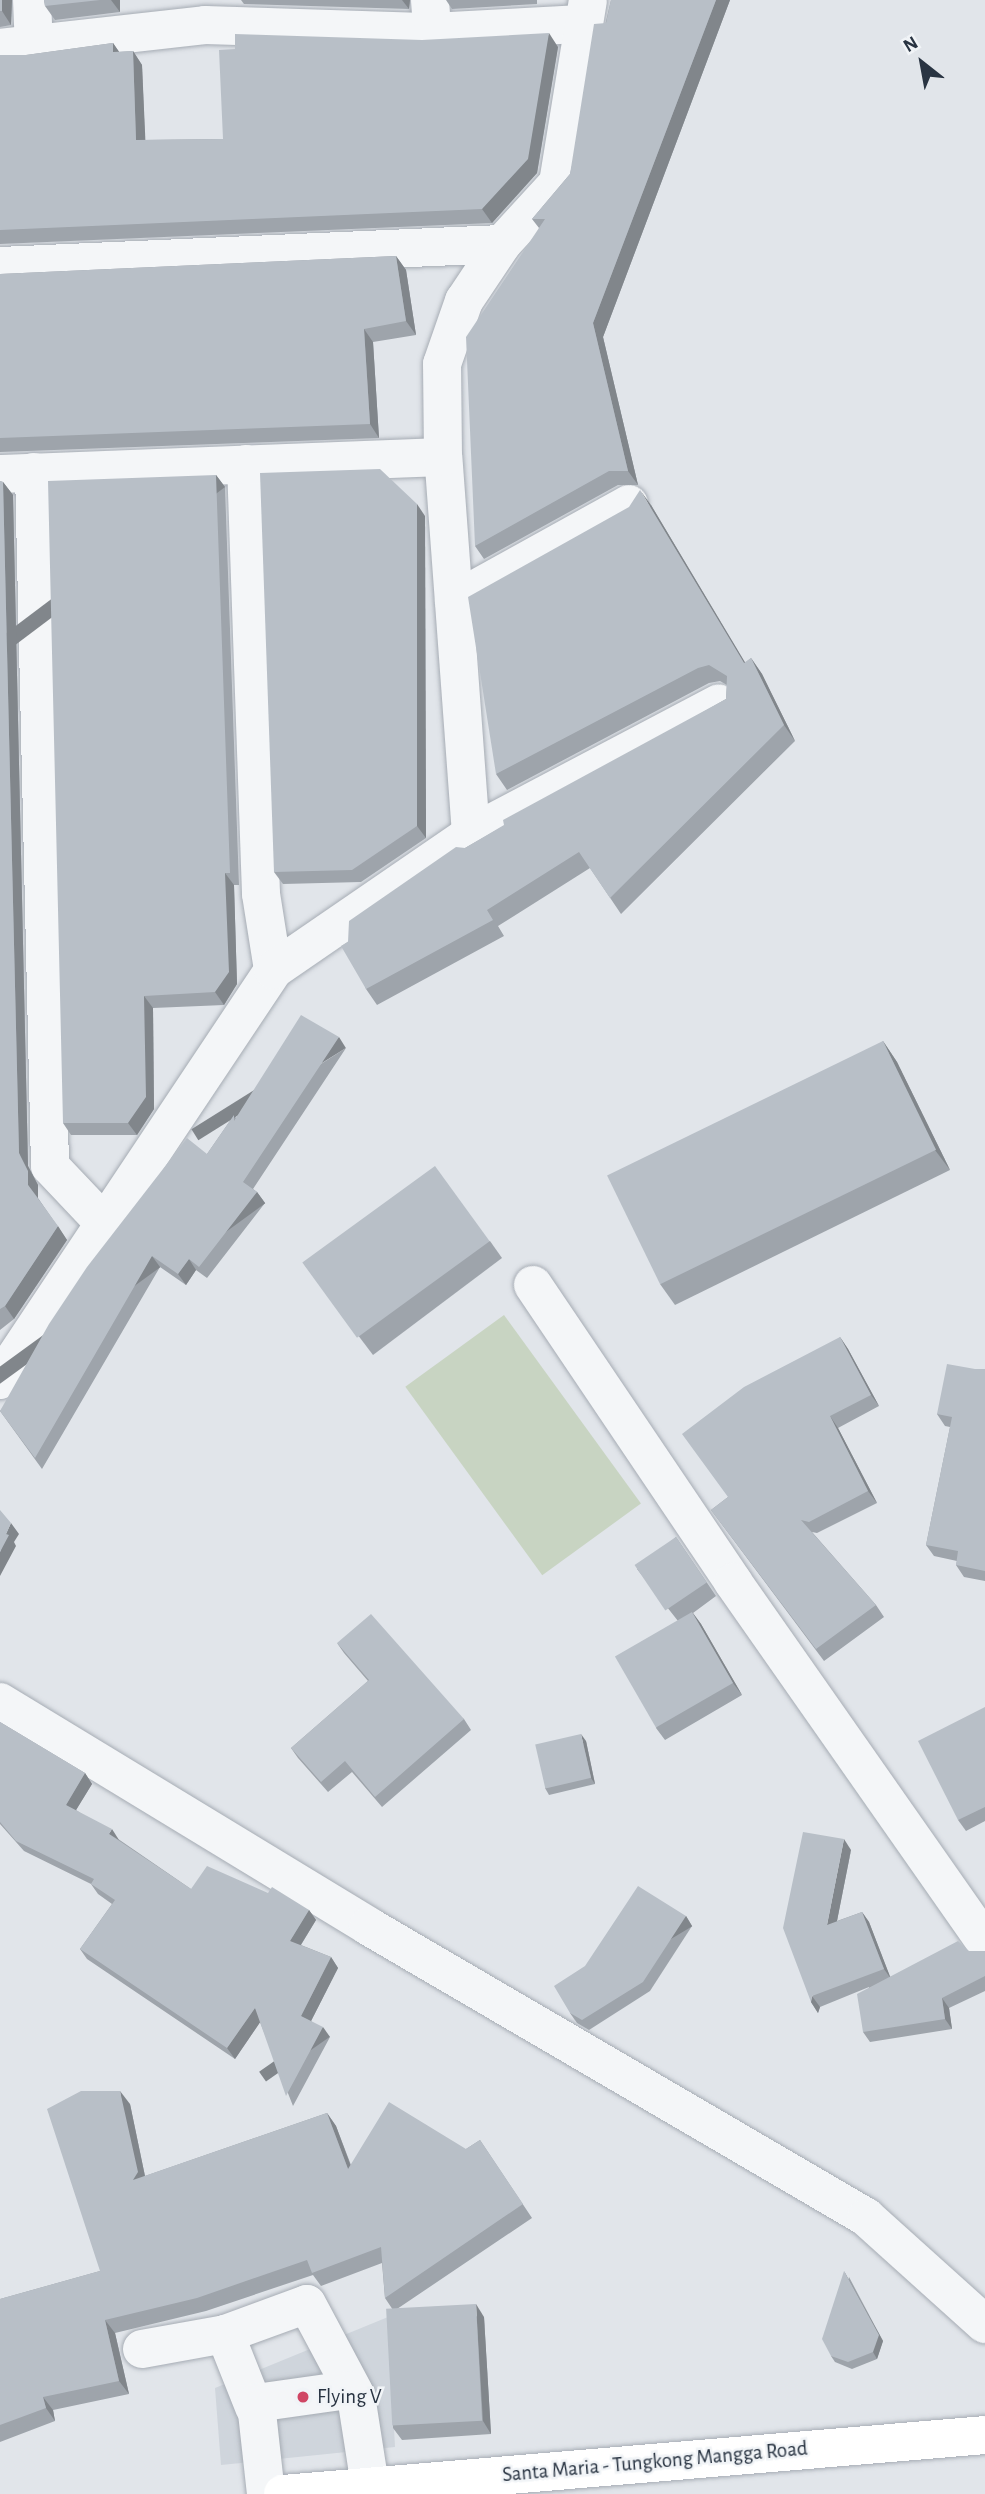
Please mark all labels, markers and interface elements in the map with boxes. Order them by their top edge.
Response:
north arrow [887,28,957,98]
text: N [900,33,921,56]
place label: Flying V [317,2384,382,2410]
marker: Flying V [295,2389,311,2405]
street label: Santa Maria - Tungkong Mangga Road [501,2436,809,2488]

